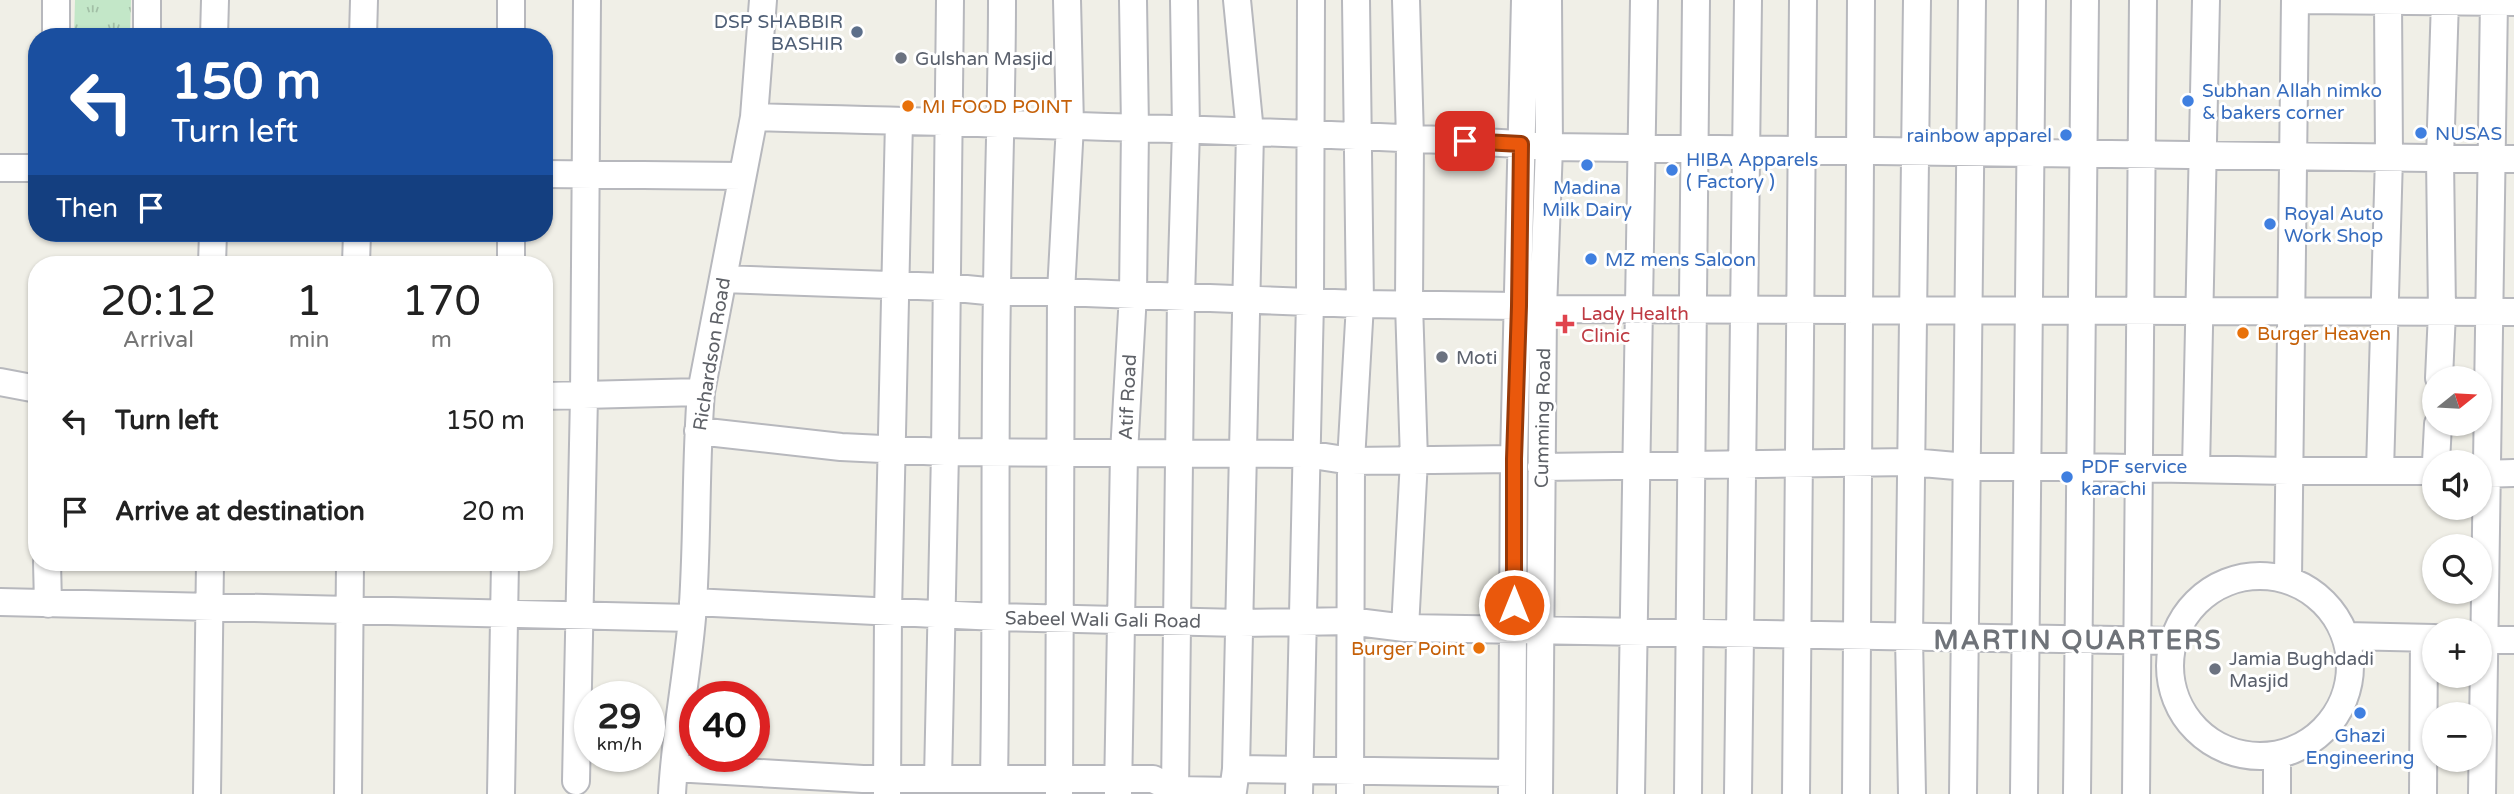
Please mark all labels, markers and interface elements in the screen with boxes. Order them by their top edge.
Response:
place label: DSP SHABBIR BASHIR [714,11,843,55]
marker: DSP SHABBIR BASHIR [849,24,865,40]
place label: Gulshan Masjid [915,48,1053,70]
marker: Gulshan Masjid [893,50,909,66]
text: 150 m [171,53,321,112]
icon: left [56,56,147,147]
place label: Subhan Allah nimko & bakers corner [2202,80,2382,124]
marker: Subhan Allah nimko & bakers corner [2180,93,2196,109]
place label: MI FOOD POINT [922,96,1073,118]
marker: MI FOOD POINT [900,98,916,114]
pin [1435,111,1495,171]
text: Turn left [171,113,298,151]
icon: arrive [1446,122,1484,160]
place label: NUSAS [2435,123,2502,145]
place label: rainbow apparel [1907,125,2052,147]
marker: NUSAS [2413,125,2429,141]
marker: rainbow apparel [2058,127,2074,143]
place label: HIBA Apparels ( Factory ) [1686,149,1818,193]
marker: Madina Milk Dairy [1579,157,1595,173]
marker: HIBA Apparels ( Factory ) [1664,162,1680,178]
place label: Madina Milk Dairy [1542,177,1632,221]
icon: arrive [132,189,170,227]
text: Then [56,193,118,224]
place label: Royal Auto Work Shop [2284,203,2384,247]
marker: Royal Auto Work Shop [2262,216,2278,232]
place label: MZ mens Saloon [1605,249,1756,271]
marker: MZ mens Saloon [1583,251,1599,267]
text: 20:12 [100,276,217,327]
text: 1 [296,276,322,327]
text: 170 [402,276,481,327]
street label: Richardson Road [689,276,735,432]
place label: Lady Health Clinic [1581,303,1689,347]
marker: Lady Health Clinic [1555,314,1575,334]
place label: Burger Heaven [2257,323,2391,345]
marker: Burger Heaven [2235,325,2251,341]
text: Arrival [123,326,194,354]
text: min [289,326,330,354]
text: m [431,326,452,354]
place label: Moti [1456,347,1498,369]
street label: Cumming Road [1531,348,1555,488]
marker: Moti [1434,349,1450,365]
street label: Atif Road [1115,354,1141,440]
north arrow [2422,366,2492,436]
map controls [2422,366,2492,772]
icon: left [56,402,94,440]
text: Turn left [115,405,218,436]
text: 150 m [445,405,525,436]
button: sound [2422,450,2492,520]
place label: PDF service karachi [2081,456,2187,500]
marker: PDF service karachi [2059,469,2075,485]
icon: arrive [56,493,94,531]
text: Arrive at destination [115,496,365,527]
text: 20 m [462,496,525,527]
button: search [2422,534,2492,604]
position arrow [1477,568,1551,642]
street label: Sabeel Wali Gali Road [1005,607,1201,633]
button: + [2422,618,2492,688]
district label: MARTIN QUARTERS [1933,625,2223,656]
place label: Burger Point [1351,638,1465,660]
marker: Burger Point [1471,640,1487,656]
place label: Jamia Bughdadi Masjid [2229,648,2374,692]
marker: Jamia Bughdadi Masjid [2207,661,2223,677]
speed limit sign: 40 [679,681,770,772]
text: 29 [598,696,641,738]
button: − [2422,702,2492,772]
marker: Ghazi Engineering [2352,705,2368,721]
place label: Ghazi Engineering [2306,725,2414,769]
text: km/h [597,733,642,755]

